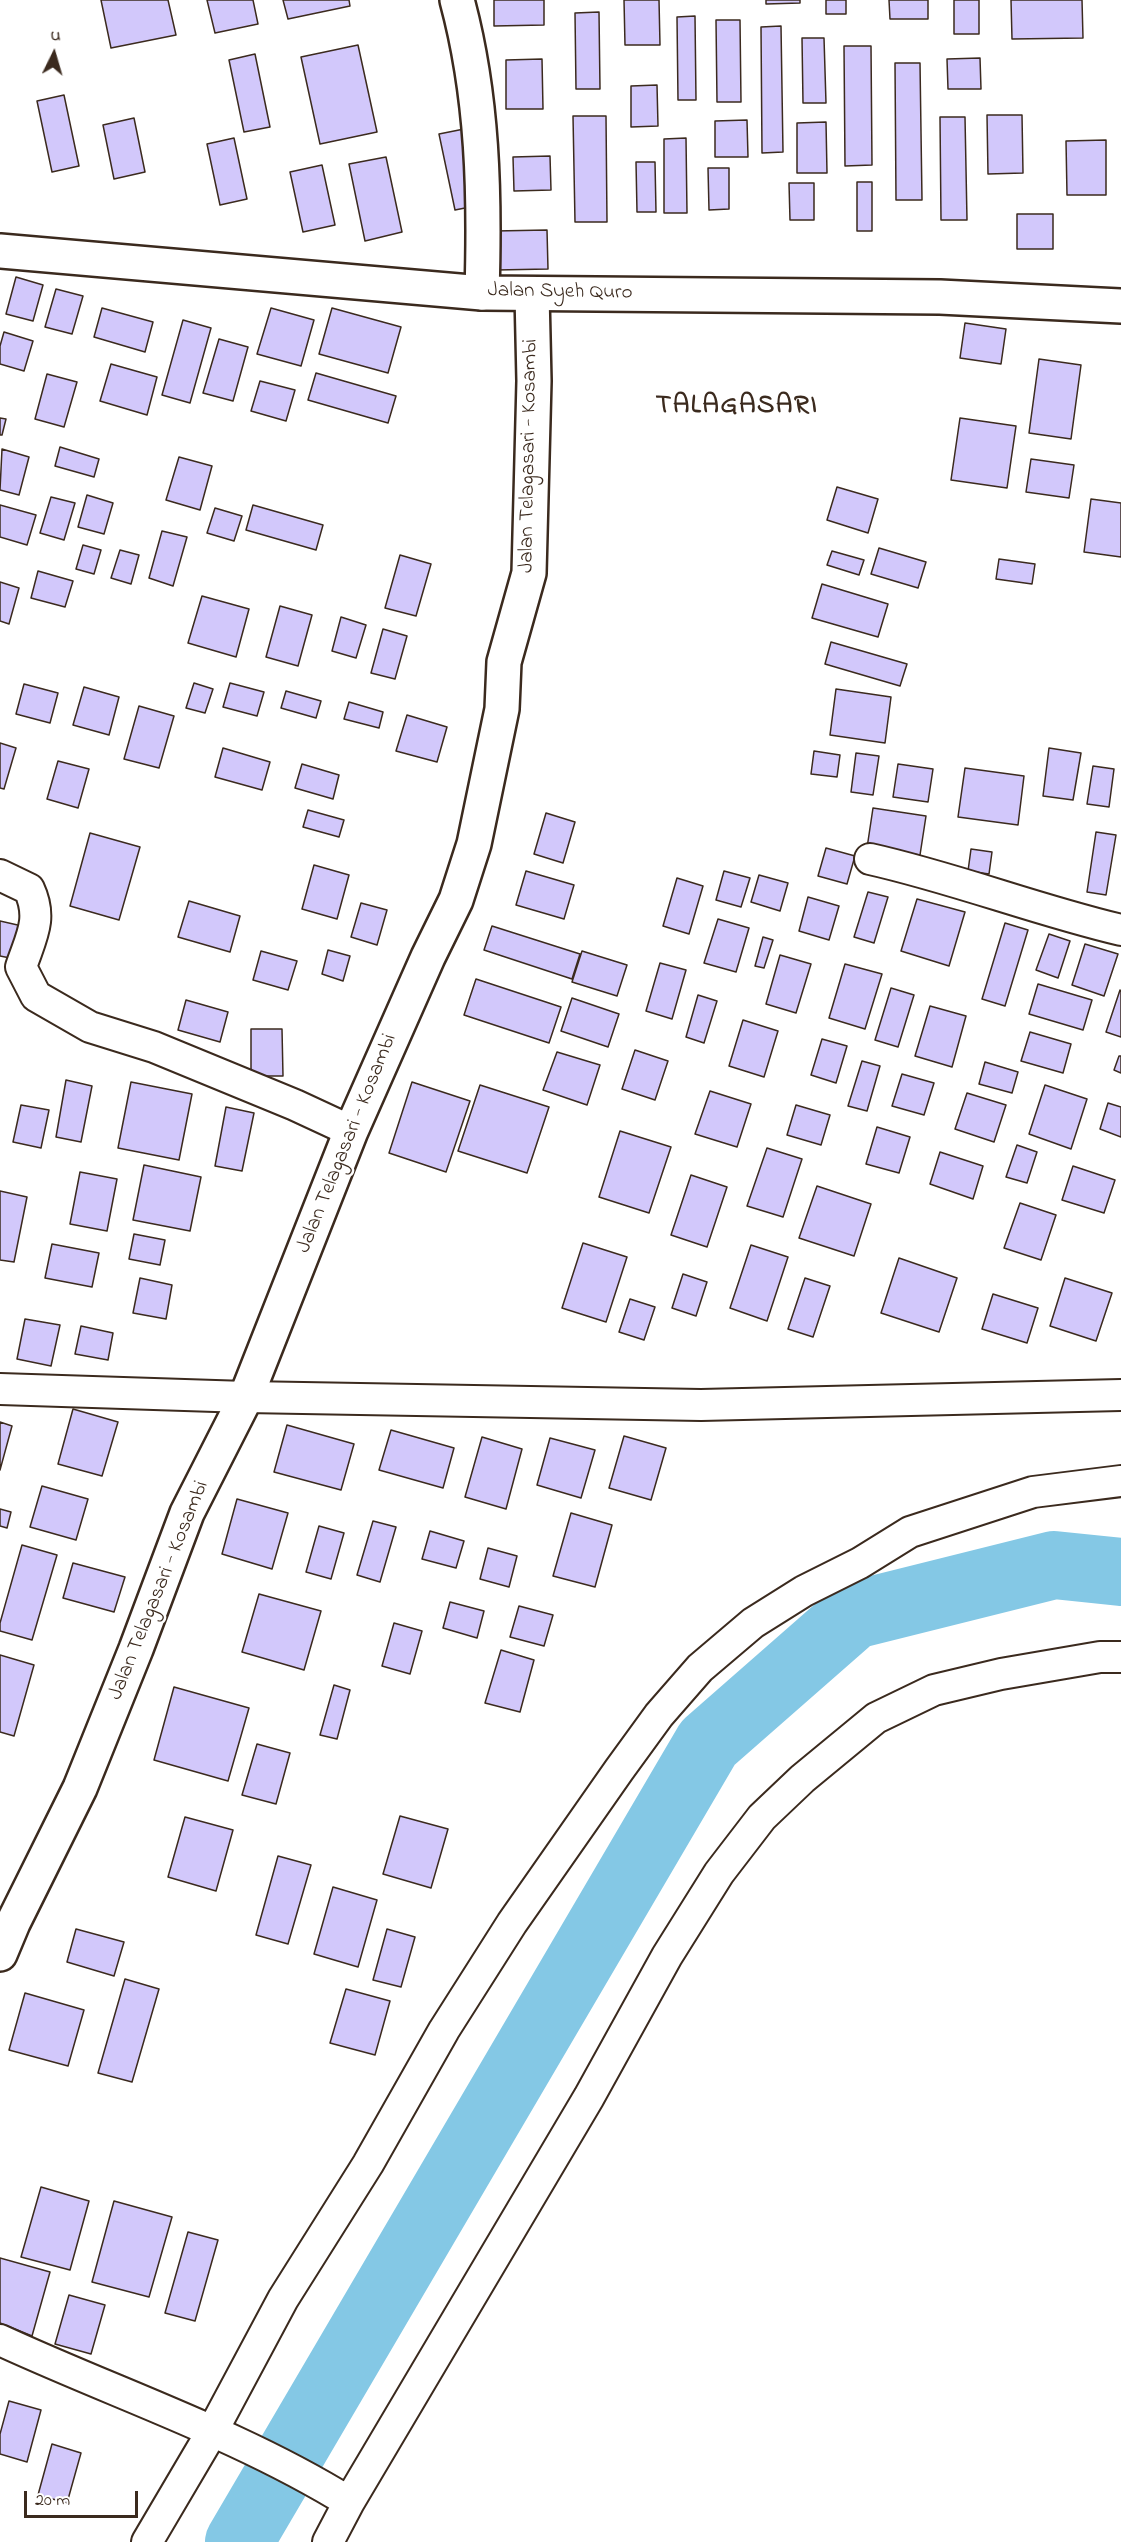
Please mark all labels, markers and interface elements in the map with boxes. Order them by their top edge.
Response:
north arrow [24,24,84,84]
text: U [49,24,62,48]
street label: Jalan Syeh Quro [487,279,633,307]
street label: Jalan Telagasari - Kosambi [515,339,545,573]
district label: TALAGASARI [656,392,818,424]
street label: Jalan Telagasari - Kosambi [292,1031,404,1257]
street label: Jalan Telagasari - Kosambi [104,1478,216,1704]
scale bar [27,2479,141,2517]
text: 20 m [35,2488,70,2514]

